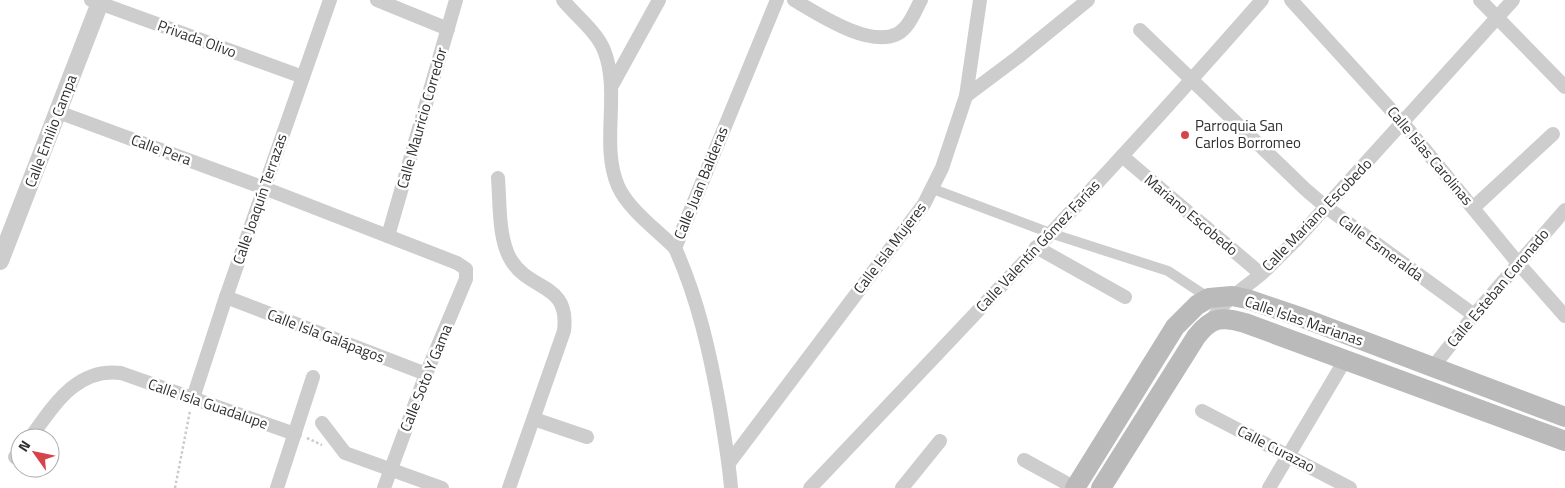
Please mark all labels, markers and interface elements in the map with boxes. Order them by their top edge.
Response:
street label: Privada Olivo [155,14,240,63]
street label: Calle Mauricio Corredor [390,45,453,191]
street label: Calle Emilio Campa [18,71,83,191]
street label: Calle Islas Carolinas [1382,101,1479,210]
place label: Parroquia San Carlos Borromeo [1195,114,1301,154]
street label: Calle Juan Balderas [667,123,734,243]
street label: Calle Pera [128,128,195,171]
marker: Parroquia San Carlos Borromeo [1179,129,1191,141]
street label: Calle Joaquín Terrazas [226,130,293,267]
street label: Calle Mariano Escobedo [1256,153,1377,277]
street label: Mariano Escobedo [1139,168,1243,261]
street label: Calle Valentín Gómez Farías [970,174,1105,317]
street label: Calle Isla Mujeres [847,197,932,298]
street label: Calle Esmeralda [1334,209,1429,287]
street label: Calle Esteban Coronado [1441,223,1554,352]
street label: Calle Islas Marianas [1242,289,1367,352]
street label: Calle Isla Galápagos [264,303,388,369]
street label: Calle Soto Y Gama [393,320,458,435]
street label: Calle Isla Guadalupe [145,372,271,435]
street label: Calle Curazao [1233,419,1319,478]
north arrow [10,428,60,478]
text: N [12,436,35,455]

